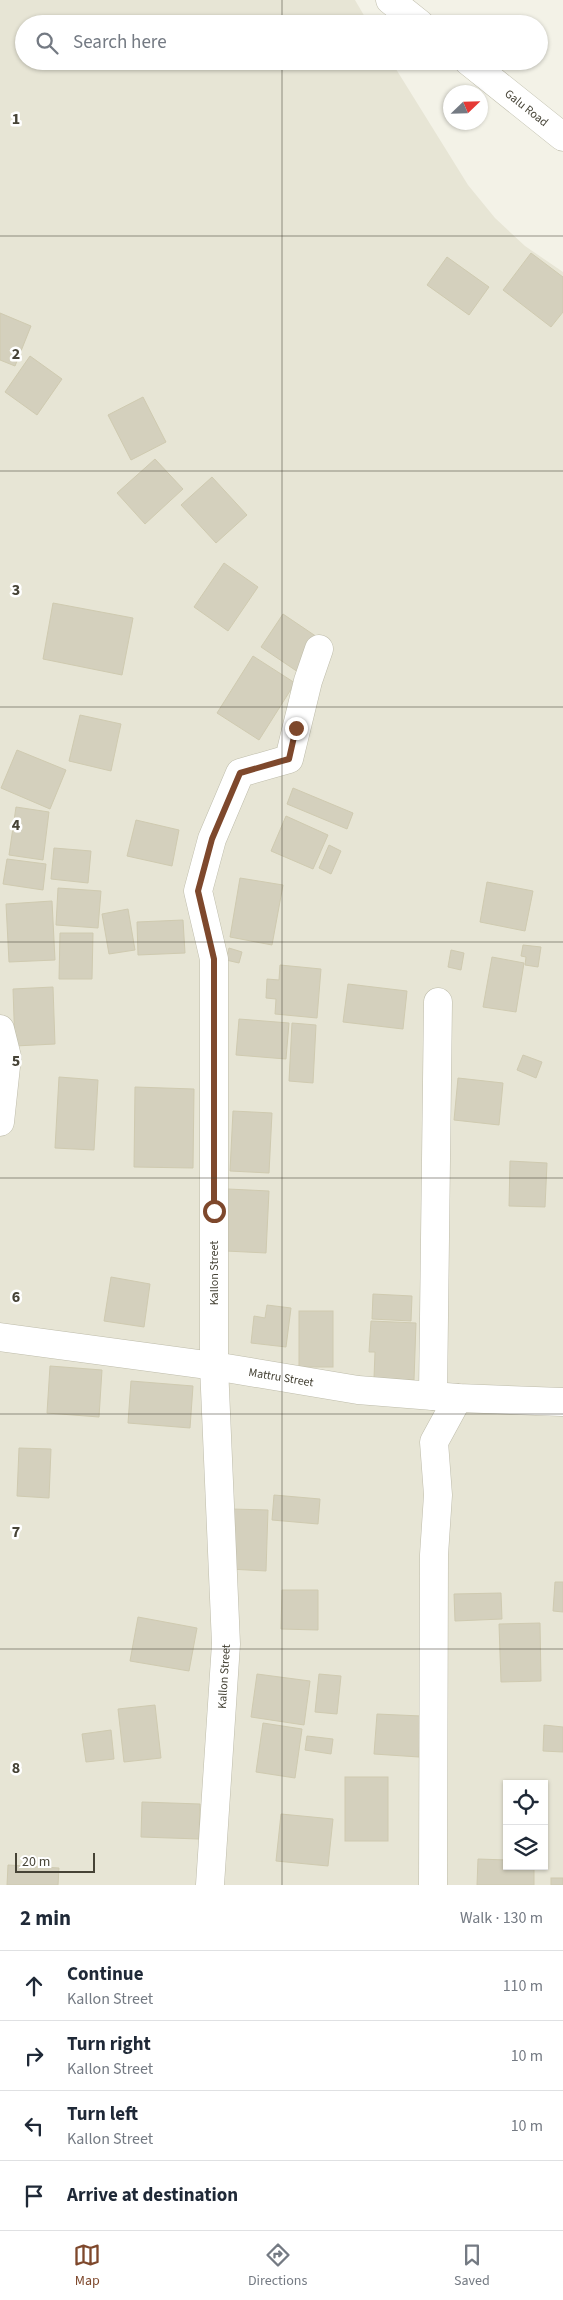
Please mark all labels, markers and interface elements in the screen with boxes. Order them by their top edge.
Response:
search box [15,15,548,70]
icon: search [33,29,61,57]
text: Search here [73,29,167,56]
north arrow [443,85,488,130]
street label: Galu Road [501,85,552,131]
text: 1 [12,108,20,130]
text: 2 [12,343,20,365]
text: 3 [12,579,20,601]
route end [285,717,308,740]
text: 4 [12,814,21,836]
text: 5 [12,1050,20,1072]
route start [203,1200,226,1223]
street label: Kallon Street [206,1241,223,1305]
text: 6 [12,1286,20,1308]
street label: Mattru Street [247,1363,315,1391]
text: 7 [12,1521,20,1543]
street label: Kallon Street [213,1644,234,1709]
text: 8 [12,1757,20,1779]
map controls [503,1780,548,1870]
button: locate [503,1780,548,1825]
button: layers [503,1825,548,1870]
scale bar [15,1850,95,1873]
text: 20 m [22,1852,50,1872]
text: 2 min [20,1903,71,1933]
text: Walk · 130 m [460,1907,543,1929]
text: Continue [67,1961,144,1988]
icon: ahead [20,1972,48,2000]
text: 110 m [503,1975,543,1997]
text: Kallon Street [67,1988,153,2010]
text: Turn right [67,2031,151,2058]
icon: right [20,2042,48,2070]
text: 10 m [511,2045,543,2067]
text: Kallon Street [67,2058,153,2080]
text: Turn left [67,2101,138,2128]
icon: left [20,2112,48,2140]
text: 10 m [511,2115,543,2137]
text: Kallon Street [67,2128,153,2150]
icon: arrive [20,2182,48,2210]
text: Arrive at destination [67,2182,238,2209]
tab: Map [73,2241,101,2291]
tab: Directions [248,2241,307,2291]
tab: Saved [454,2241,490,2291]

